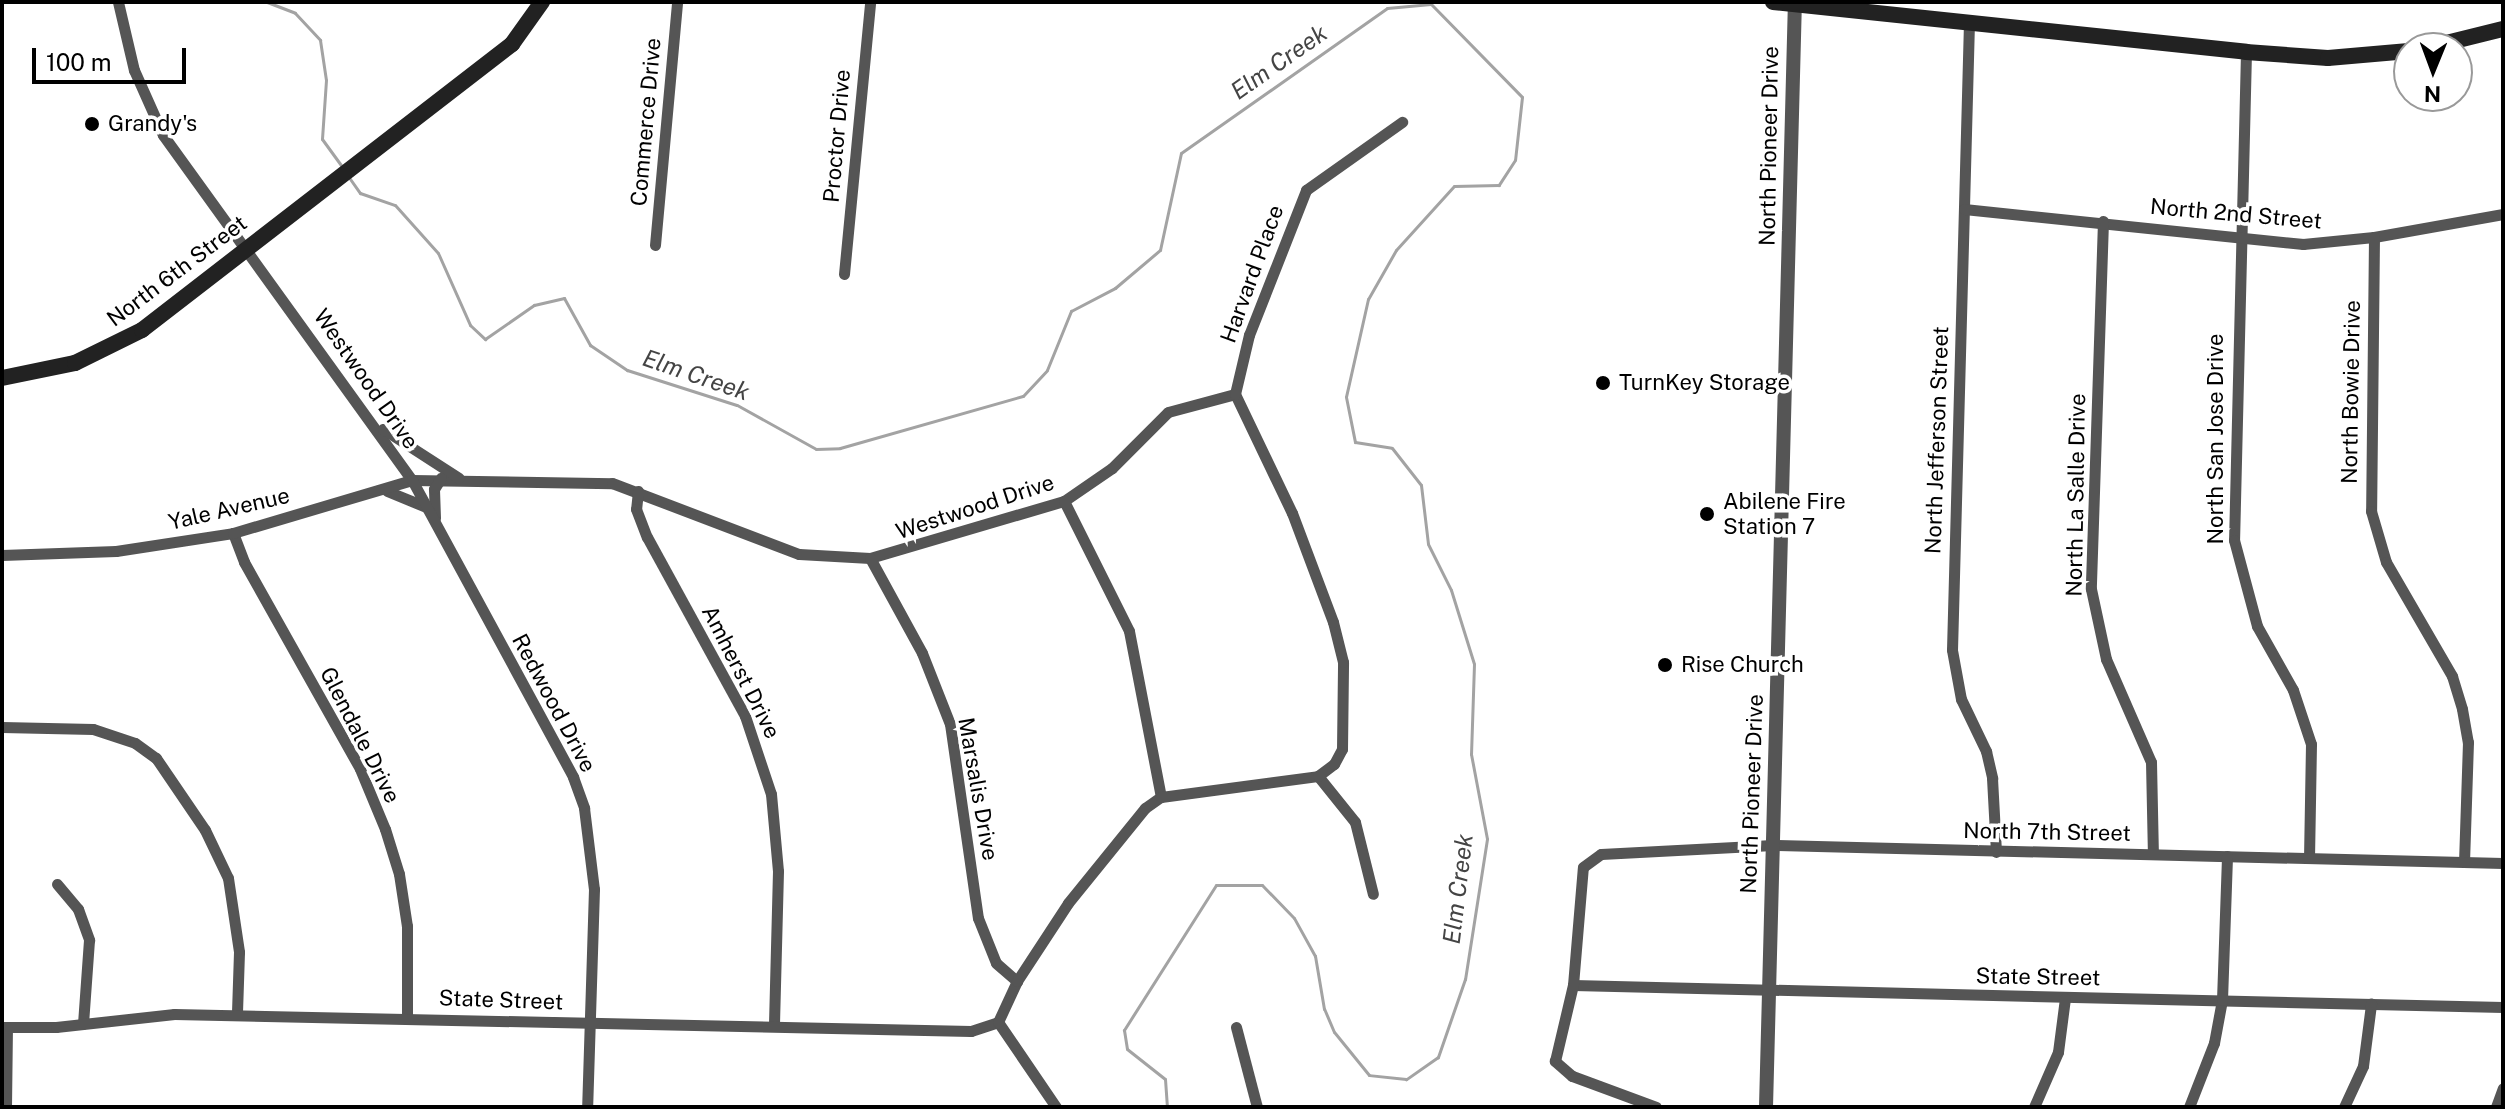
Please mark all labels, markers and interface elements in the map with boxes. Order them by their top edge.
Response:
water label: Elm Creek [1225,18,1333,106]
scale bar [36,32,190,82]
north arrow [2393,32,2473,112]
street label: Commerce Drive [625,37,667,207]
street label: North Pioneer Drive [1754,46,1784,246]
text: 100 m [46,48,112,76]
street label: Proctor Drive [818,68,856,204]
text: N [2424,81,2441,107]
place label: Grandy's [108,111,197,137]
marker: Grandy's [83,115,101,133]
street label: North 2nd Street [2149,193,2323,235]
street label: Harvard Place [1215,201,1289,347]
street label: North 6th Street [102,210,252,332]
street label: North Bowie Drive [2336,300,2366,484]
street label: Westwood Drive [308,304,424,454]
street label: North Jefferson Street [1920,326,1954,554]
street label: North San Jose Drive [2203,333,2229,545]
water label: Elm Creek [639,343,753,407]
place label: TurnKey Storage [1619,370,1790,396]
marker: TurnKey Storage [1594,374,1612,392]
street label: North La Salle Drive [2061,393,2091,597]
street label: Westwood Drive [893,469,1057,545]
street label: Yale Avenue [166,482,292,536]
place label: Abilene Fire Station 7 [1723,488,1846,540]
marker: Abilene Fire Station 7 [1698,505,1716,523]
street label: Amherst Drive [696,601,786,743]
street label: Redwood Drive [506,629,602,777]
place label: Rise Church [1681,652,1804,678]
marker: Rise Church [1656,656,1674,674]
street label: Glendale Drive [314,663,406,807]
street label: North Pioneer Drive [1735,694,1769,894]
street label: Marsalis Drive [952,716,1004,862]
street label: North 7th Street [1963,817,2131,847]
water label: Elm Creek [1437,832,1479,946]
street label: State Street [1975,963,2101,991]
street label: State Street [438,985,564,1015]

